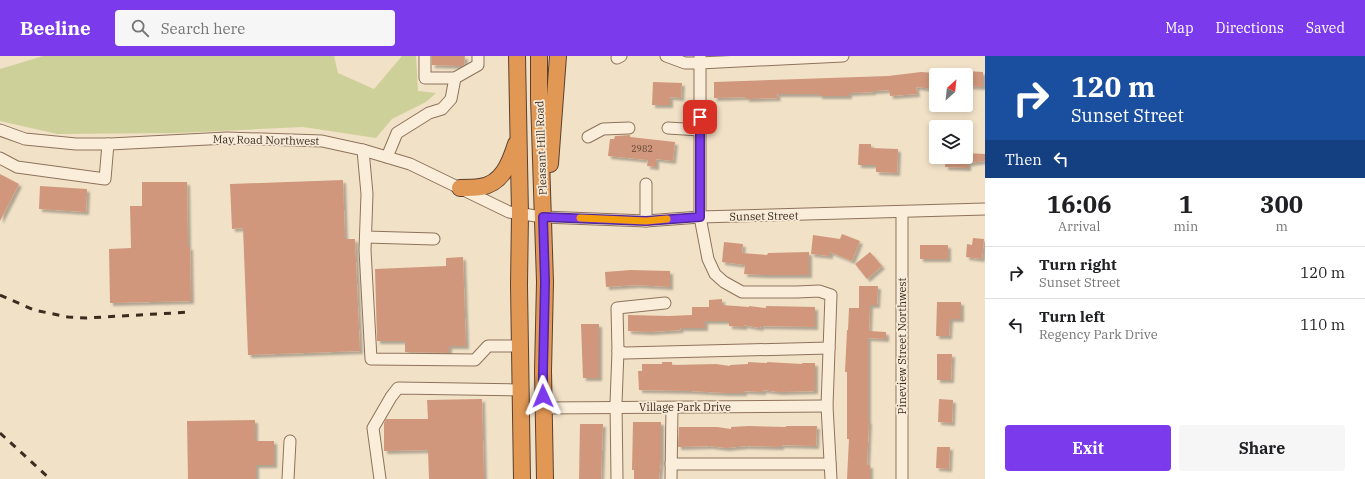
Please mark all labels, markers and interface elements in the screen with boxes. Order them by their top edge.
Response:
search box [115,10,395,46]
text: Beeline [20,16,91,40]
icon: search [129,17,151,39]
text: Search here [161,19,245,38]
text: Map [1165,19,1194,37]
text: Directions [1216,19,1284,37]
text: Saved [1306,19,1345,37]
north arrow [929,68,973,112]
map controls [929,68,973,164]
text: 120 m [1071,68,1155,105]
icon: right [1005,72,1057,124]
street label: Pleasant Hill Road [532,100,550,195]
pin [683,100,717,134]
text: Sunset Street [1071,104,1184,127]
icon: arrive [689,106,711,128]
button: layers [929,120,973,164]
street label: May Road Northwest [213,132,320,148]
house number: 2982 [631,143,653,154]
icon: left [1050,148,1072,170]
text: Then [1005,150,1042,169]
text: 16:06 [1047,188,1112,220]
text: 1 [1179,188,1193,220]
text: 300 [1260,188,1303,220]
street label: Sunset Street [729,208,799,224]
text: Arrival [1058,218,1100,235]
text: min [1173,218,1198,235]
text: m [1275,218,1288,235]
text: Turn right [1039,255,1117,274]
icon: right [1005,262,1027,284]
text: 120 m [1300,263,1345,282]
text: Sunset Street [1039,274,1120,291]
street label: Pineview Street Northwest [895,277,909,414]
text: Turn left [1039,307,1105,326]
icon: left [1005,314,1027,336]
text: 110 m [1300,315,1345,334]
text: Regency Park Drive [1039,326,1158,343]
position arrow [522,375,564,417]
street label: Village Park Drive [639,400,731,414]
button: Exit [1005,425,1171,471]
button: Share [1179,425,1345,471]

